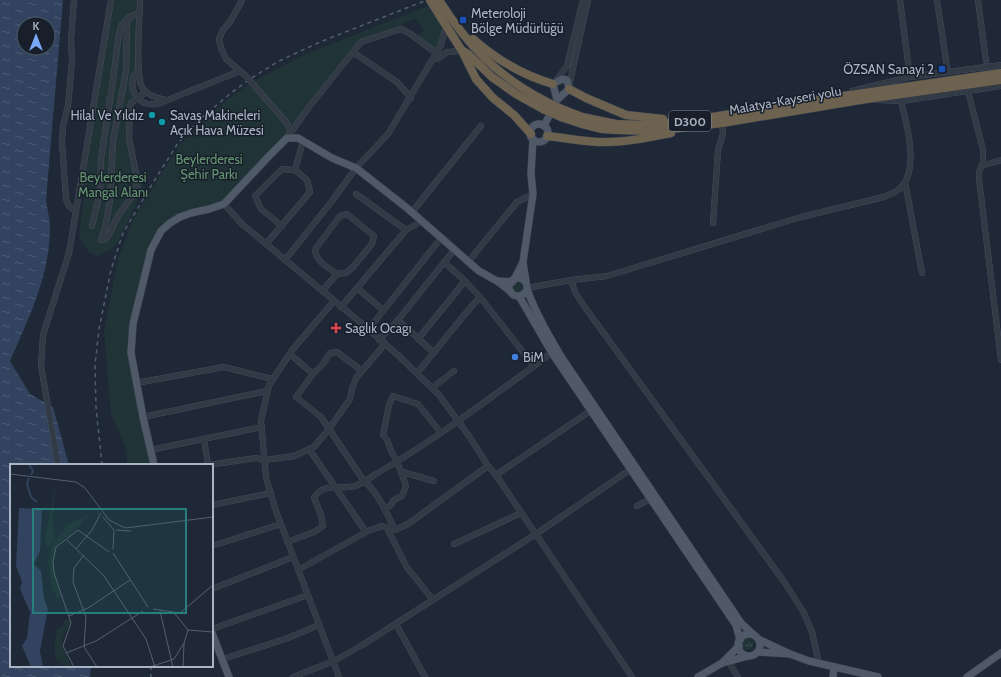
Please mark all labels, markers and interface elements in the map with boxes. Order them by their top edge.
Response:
place label: Meteroloji Bölge Müdürlüğü [471,5,564,36]
marker: Meteroloji Bölge Müdürlüğü [458,15,468,25]
north arrow [16,16,56,56]
text: K [33,19,40,33]
place label: ÖZSAN Sanayi 2 [843,61,934,77]
marker: ÖZSAN Sanayi 2 [937,64,947,74]
street label: Malatya-Kayseri yolu [728,82,843,118]
place label: Hilal Ve Yıldız [70,107,144,123]
place label: Savaş Makineleri Açık Hava Müzesi [170,107,264,138]
marker: Hilal Ve Yıldız [147,110,157,120]
road number: D300 [669,111,711,131]
marker: Savaş Makineleri Açık Hava Müzesi [157,117,167,127]
park label: Beylerderesi Şehir Parkı [175,151,243,182]
park label: Beylerderesi Mangal Alanı [78,169,148,200]
place label: Saglık Ocagı [345,320,411,336]
marker: Saglık Ocagı [330,322,342,334]
place label: BiM [523,349,544,365]
marker: BiM [510,352,520,362]
inset map [10,464,213,667]

